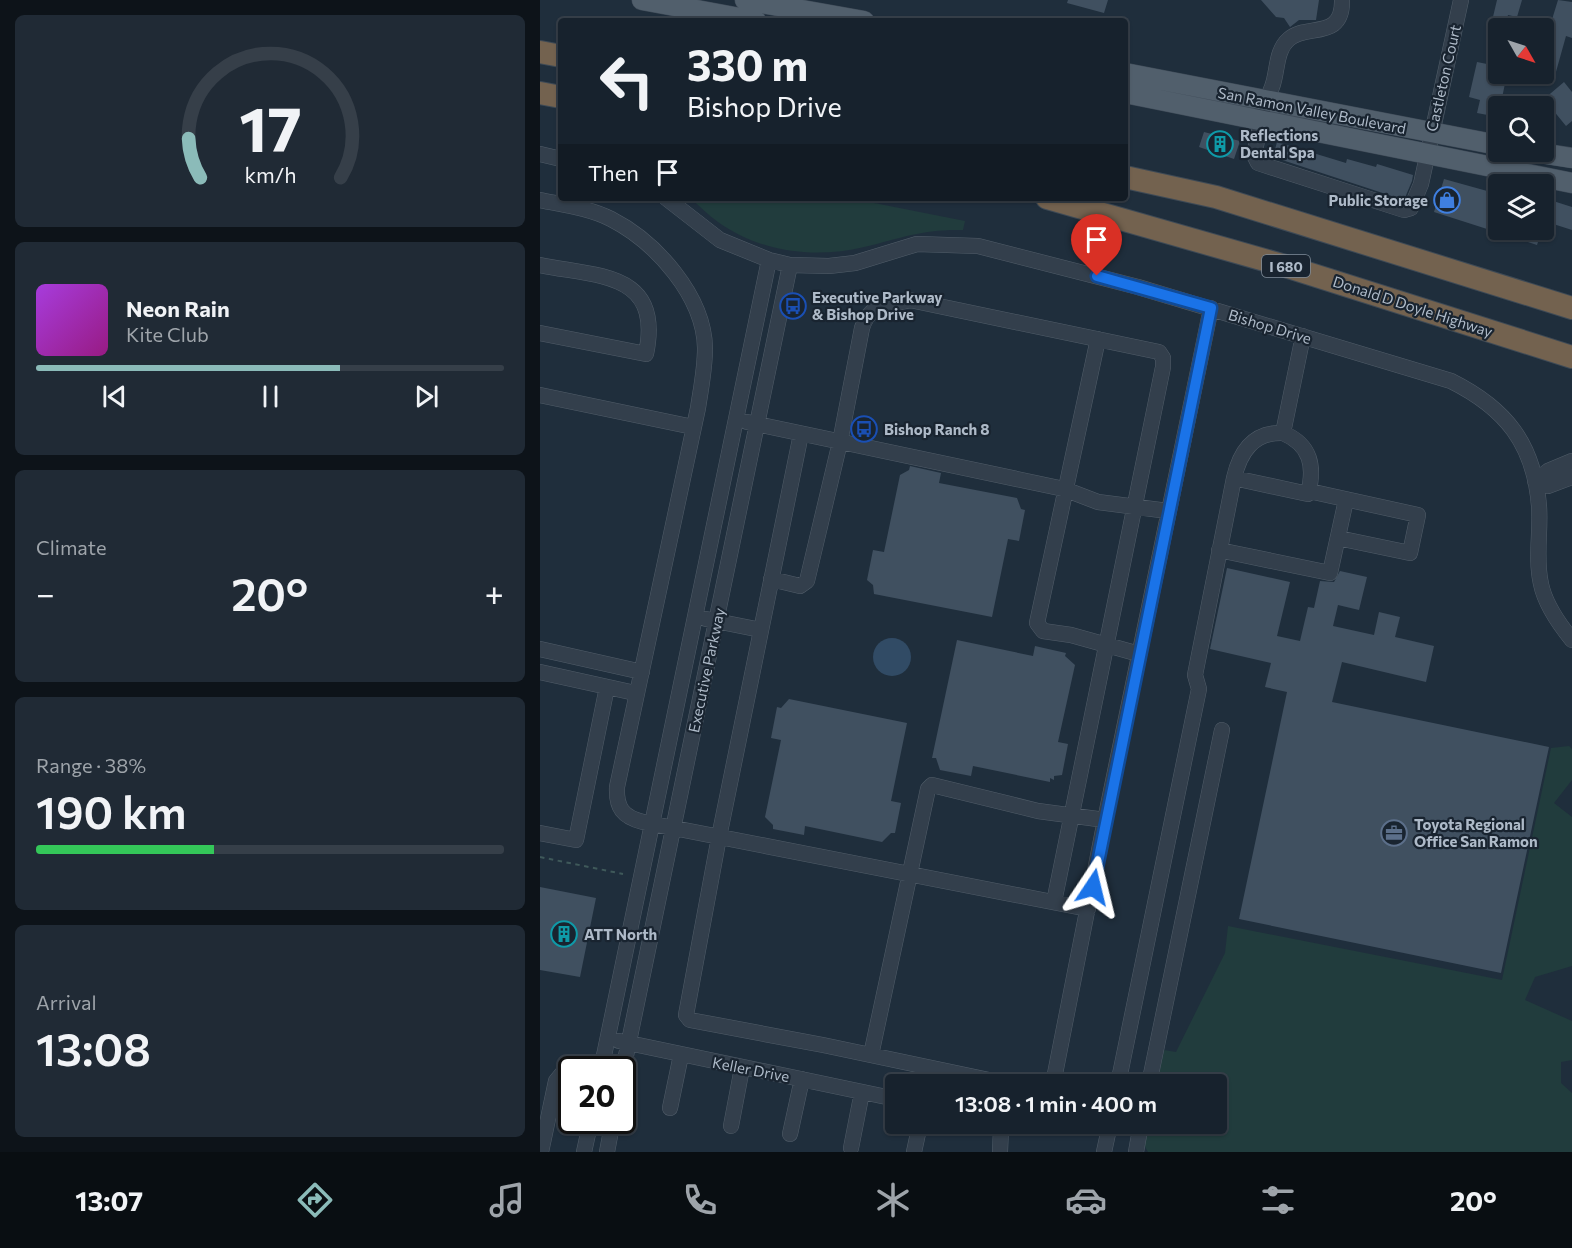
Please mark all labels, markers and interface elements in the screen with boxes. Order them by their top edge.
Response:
north arrow [1488,18,1554,84]
map controls [1488,18,1554,240]
street label: Castleton Court [1422,23,1464,133]
text: 330 m [687,38,808,90]
icon: left [588,42,666,120]
street label: San Ramon Valley Boulevard [1216,83,1408,137]
text: 17 [239,89,301,165]
text: Bishop Drive [687,90,842,123]
button: search [1488,96,1554,162]
place label: Reflections Dental Spa [1240,126,1318,161]
building icon: Reflections Dental Spa [1205,129,1235,159]
icon: arrive [651,156,684,189]
text: Then [588,159,639,186]
text: km/h [244,162,296,188]
button: layers [1488,174,1554,240]
shop icon: Public Storage [1432,185,1462,215]
place label: Public Storage [1328,191,1428,209]
pin [1071,214,1122,276]
icon: arrive [1080,223,1113,256]
road number: I 680 [1262,255,1310,277]
street label: Donald D Doyle Highway [1331,272,1495,340]
place label: Executive Parkway & Bishop Drive [812,288,943,323]
bus stop icon: Executive Parkway & Bishop Drive [778,291,808,321]
text: Neon Rain [126,295,230,322]
street label: Bishop Drive [1226,305,1314,347]
text: Kite Club [126,322,209,346]
icon: previous [98,380,131,413]
icon: pause [254,380,287,413]
icon: next [410,380,443,413]
bus stop icon: Bishop Ranch 8 [849,414,879,444]
place label: Bishop Ranch 8 [884,420,989,438]
text: Climate [36,535,106,559]
text: 20° [231,565,308,620]
text: − [36,572,55,613]
text: + [485,572,504,613]
street label: Executive Parkway [684,606,728,734]
text: Range · 38% [36,753,146,777]
text: 190 km [36,783,187,838]
place label: Toyota Regional Office San Ramon [1414,815,1538,850]
office icon: Toyota Regional Office San Ramon [1379,818,1409,848]
position arrow [1061,855,1125,919]
building icon: ATT North [549,919,579,949]
place label: ATT North [584,925,657,943]
text: Arrival [36,990,97,1014]
text: 13:08 [36,1020,151,1075]
street label: Keller Drive [711,1053,791,1085]
speed limit sign: 20 [558,1056,636,1134]
text: 13:08 · 1 min · 400 m [955,1090,1157,1117]
icon: directions [294,1179,336,1221]
icon: music [486,1179,528,1221]
icon: phone [679,1179,721,1221]
icon: climate [872,1179,914,1221]
icon: car [1065,1179,1107,1221]
icon: filters [1257,1179,1299,1221]
text: 13:07 [75,1184,143,1217]
text: 20° [1450,1184,1497,1217]

